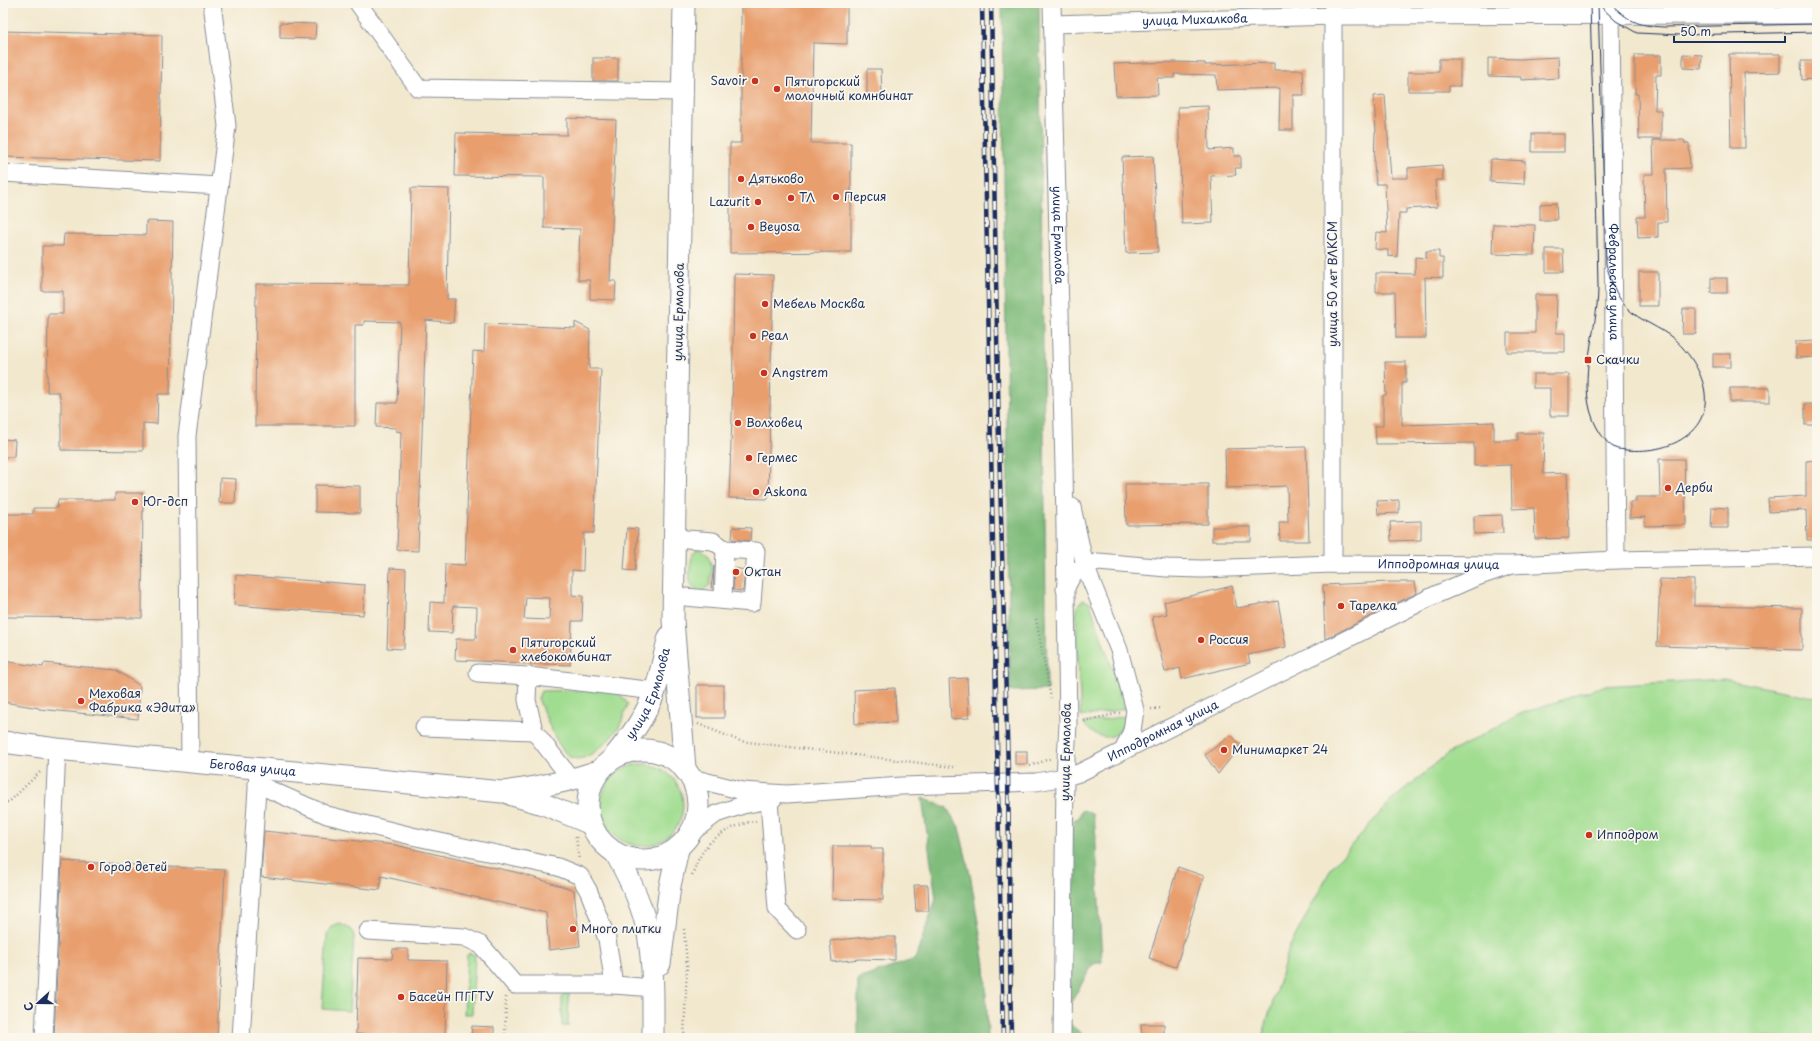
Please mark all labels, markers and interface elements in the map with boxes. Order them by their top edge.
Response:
street label: улица Михалкова [1142,8,1248,29]
scale bar [1674,18,1785,44]
text: 50 m [1680,22,1711,40]
place label: Savoir [711,71,748,89]
place label: Пятигорский молочный комнбинат [785,72,914,104]
marker: Savoir [750,76,760,86]
marker: Пятигорский молочный комнбинат [772,84,782,94]
place label: Дятьково [748,169,804,187]
marker: Дятьково [736,174,746,184]
street label: улица Ермолова [1049,186,1069,285]
place label: Персия [844,187,887,205]
place label: ТЛ [799,188,815,206]
place label: Lazurit [709,192,750,210]
marker: Персия [831,192,841,202]
marker: ТЛ [786,193,796,203]
marker: Lazurit [753,197,763,207]
place label: Beyosa [759,217,800,235]
street label: улица 50 лет ВЛКСМ [1323,221,1341,347]
marker: Beyosa [746,222,756,232]
street label: Февральская улица [1605,223,1624,341]
street label: улица Ермолова [668,262,688,361]
place label: Мебель Москва [773,294,866,312]
marker: Мебель Москва [760,299,770,309]
place label: Реал [761,326,788,344]
marker: Реал [748,331,758,341]
place label: Скачки [1596,350,1640,368]
marker: Скачки [1583,355,1593,365]
place label: Angstrem [772,363,828,381]
marker: Angstrem [759,368,769,378]
place label: Волховец [746,413,803,431]
marker: Волховец [733,418,743,428]
place label: Гермес [757,448,798,466]
marker: Гермес [744,453,754,463]
place label: Дерби [1675,478,1713,496]
place label: Askona [764,482,808,500]
marker: Дерби [1663,483,1673,493]
marker: Askona [751,487,761,497]
place label: Юг-дсп [143,492,188,510]
marker: Юг-дсп [130,497,140,507]
street label: Ипподромная улица [1378,554,1500,573]
place label: Октан [744,562,782,580]
marker: Октан [731,567,741,577]
place label: Тарелка [1349,596,1397,614]
marker: Тарелка [1336,601,1346,611]
place label: Россия [1209,630,1249,648]
place label: Пятигорский хлебокомбинат [521,633,613,665]
marker: Россия [1196,635,1206,645]
marker: Пятигорский хлебокомбинат [508,645,518,655]
street label: улица Ермолова [621,645,674,743]
place label: Меховая Фабрика «Эдита» [89,684,196,716]
street label: Ипподромная улица [1104,695,1221,765]
marker: Меховая Фабрика «Эдита» [76,696,86,706]
street label: улица Ермолова [1055,702,1075,801]
place label: Минимаркет 24 [1232,740,1328,758]
marker: Минимаркет 24 [1219,745,1229,755]
street label: Беговая улица [209,754,297,780]
place label: Ипподpом [1597,825,1659,843]
marker: Ипподpом [1584,830,1594,840]
place label: Город детей [99,857,167,875]
marker: Город детей [86,862,96,872]
place label: Много плитки [581,919,662,937]
marker: Много плитки [568,924,578,934]
north arrow [18,983,58,1023]
place label: Басейн ПГГТУ [409,987,494,1005]
marker: Басейн ПГГТУ [396,992,406,1002]
text: С [19,1000,38,1014]

